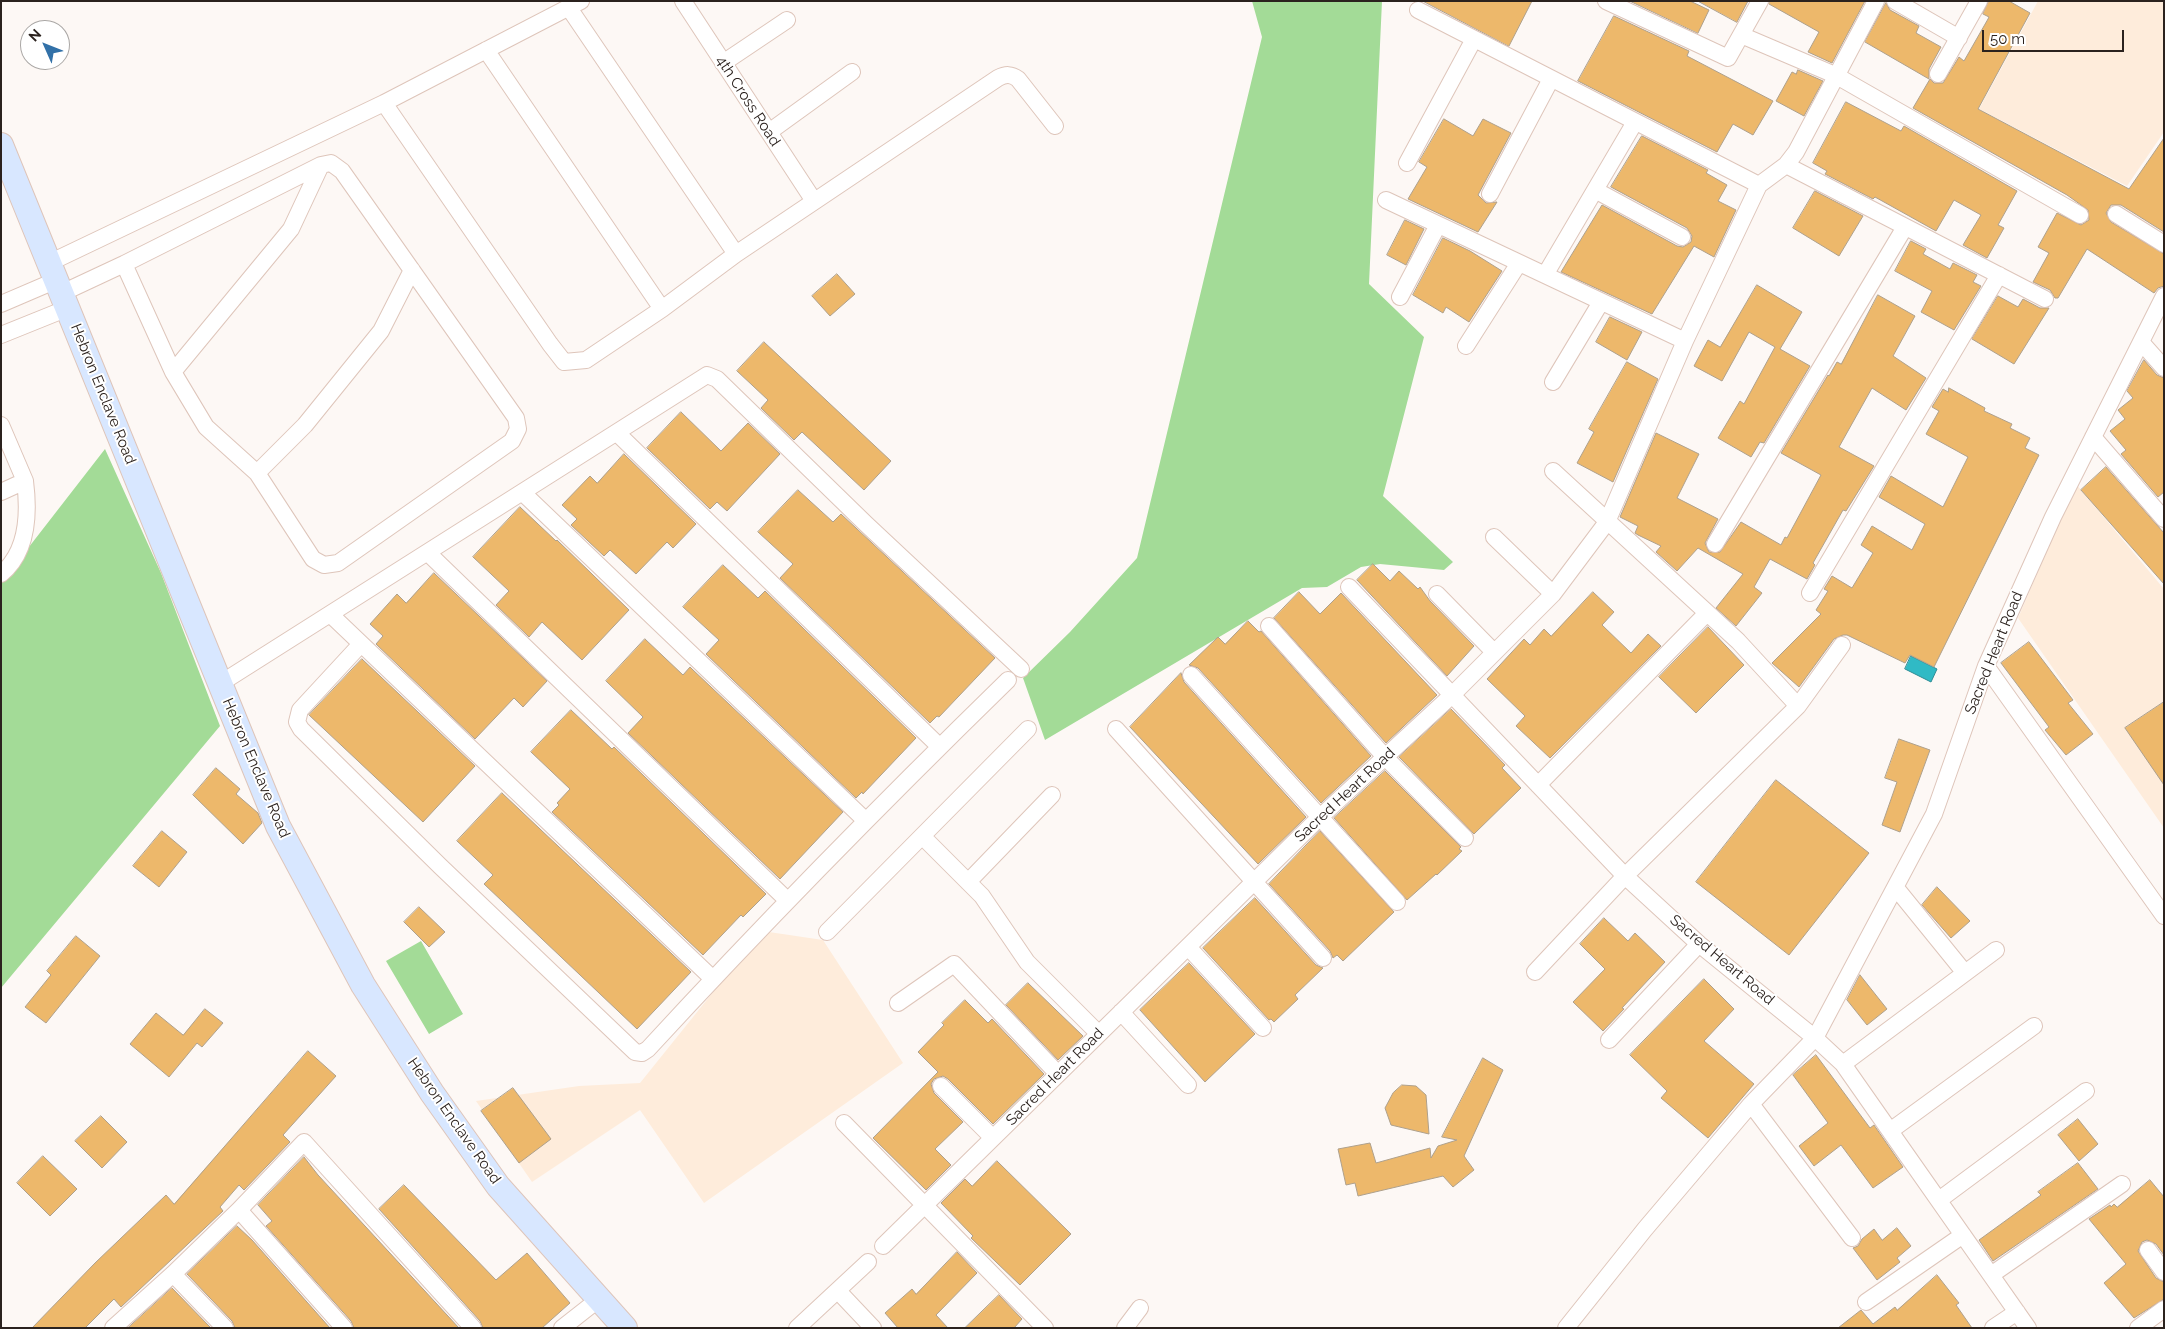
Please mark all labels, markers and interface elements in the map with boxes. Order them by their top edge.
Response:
north arrow [20,20,70,70]
scale bar [1985,20,2128,52]
text: N [25,26,44,45]
text: 50 m [1990,30,2025,48]
street label: 4th Cross Road [712,52,784,150]
street label: Hebron Enclave Road [67,321,139,467]
street label: Sacred Heart Road [1961,589,2027,717]
street label: Hebron Enclave Road [218,695,294,841]
street label: Sacred Heart Road [1291,744,1399,846]
street label: Sacred Heart Road [1666,911,1778,1009]
street label: Sacred Heart Road [1002,1024,1108,1130]
street label: Hebron Enclave Road [404,1054,504,1188]

